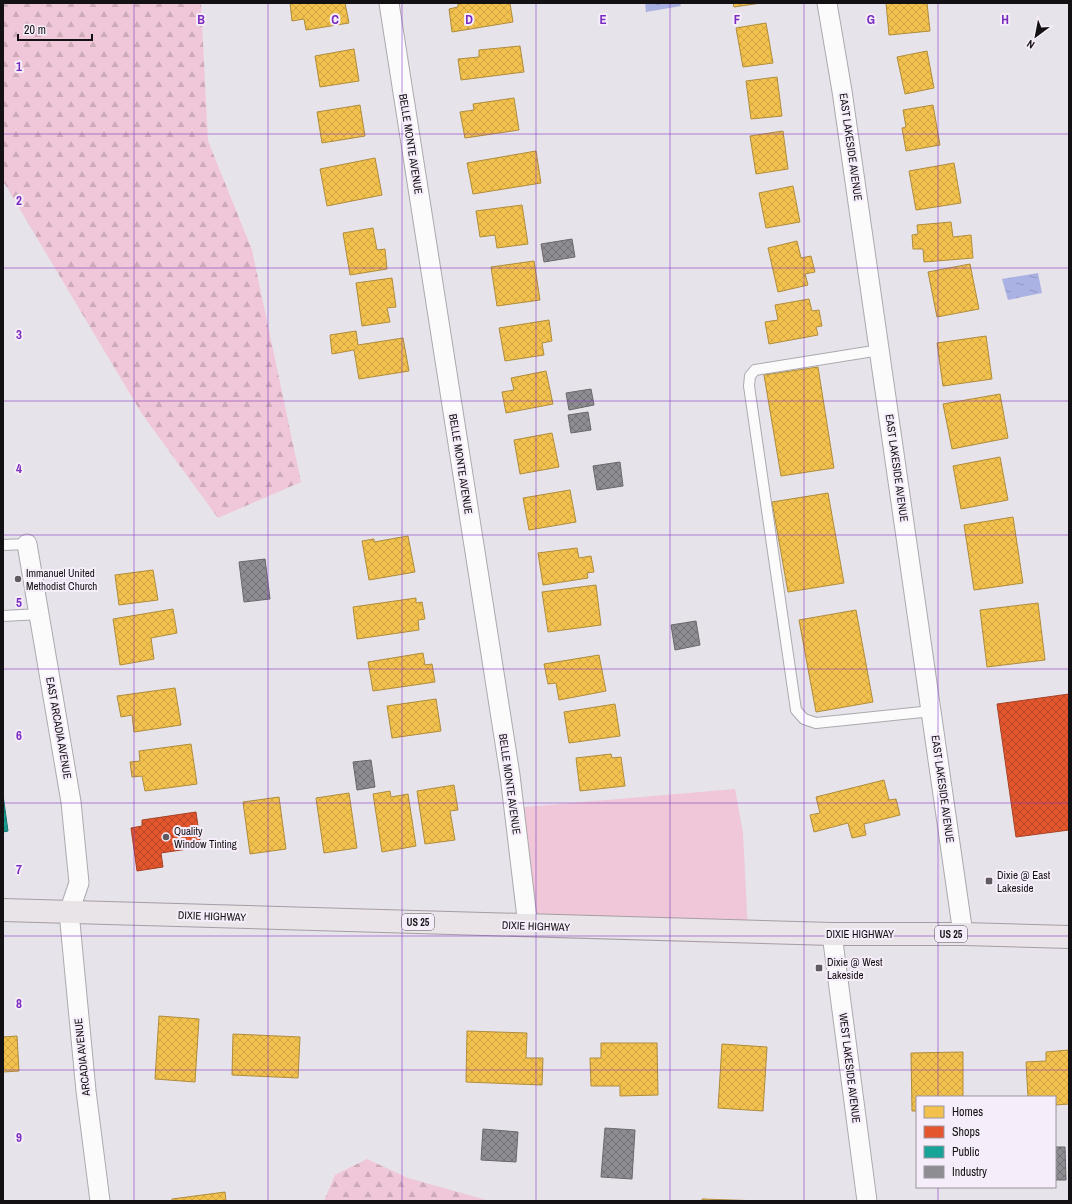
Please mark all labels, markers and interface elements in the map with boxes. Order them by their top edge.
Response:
text: B [197,11,205,28]
text: C [331,11,339,28]
text: D [465,11,473,28]
text: E [599,11,607,28]
text: F [734,11,741,28]
text: G [867,11,875,28]
text: H [1001,11,1009,28]
scale bar [18,16,92,42]
north arrow [1016,16,1056,56]
text: 20 m [24,22,46,38]
text: N [1024,37,1037,52]
text: 1 [16,58,22,75]
street label: EAST LAKESIDE AVENUE [837,92,865,202]
street label: BELLE MONTE AVENUE [396,93,426,195]
text: 2 [16,192,22,209]
text: 3 [16,326,22,343]
street label: BELLE MONTE AVENUE [446,413,476,515]
street label: EAST LAKESIDE AVENUE [883,413,911,523]
text: 4 [16,460,22,477]
place label: Immanuel United Methodist Church [26,566,97,593]
marker: Immanuel United Methodist Church [13,574,23,584]
text: 5 [16,594,22,611]
street label: EAST ARCADIA AVENUE [43,676,75,780]
text: 6 [16,727,22,744]
street label: BELLE MONTE AVENUE [496,733,524,835]
street label: EAST LAKESIDE AVENUE [929,734,957,844]
place label: Quality Window Tinting [174,824,237,851]
marker: Quality Window Tinting [161,832,171,842]
text: 7 [16,861,22,878]
place label: Dixie @ East Lakeside [997,868,1051,895]
marker: Dixie @ East Lakeside [984,876,994,886]
street label: DIXIE HIGHWAY [178,908,246,924]
road number: US 25 [402,914,434,930]
street label: DIXIE HIGHWAY [502,918,570,934]
road number: US 25 [935,926,967,942]
street label: DIXIE HIGHWAY [826,927,894,941]
place label: Dixie @ West Lakeside [827,955,883,982]
marker: Dixie @ West Lakeside [814,963,824,973]
text: 8 [16,995,22,1012]
street label: WEST LAKESIDE AVENUE [836,1012,864,1124]
street label: ARCADIA AVENUE [71,1017,93,1098]
legend [916,1096,1056,1188]
text: Homes [952,1104,983,1120]
text: Shops [952,1124,980,1140]
text: 9 [16,1129,22,1146]
text: Public [952,1144,979,1160]
text: Industry [952,1164,987,1180]

